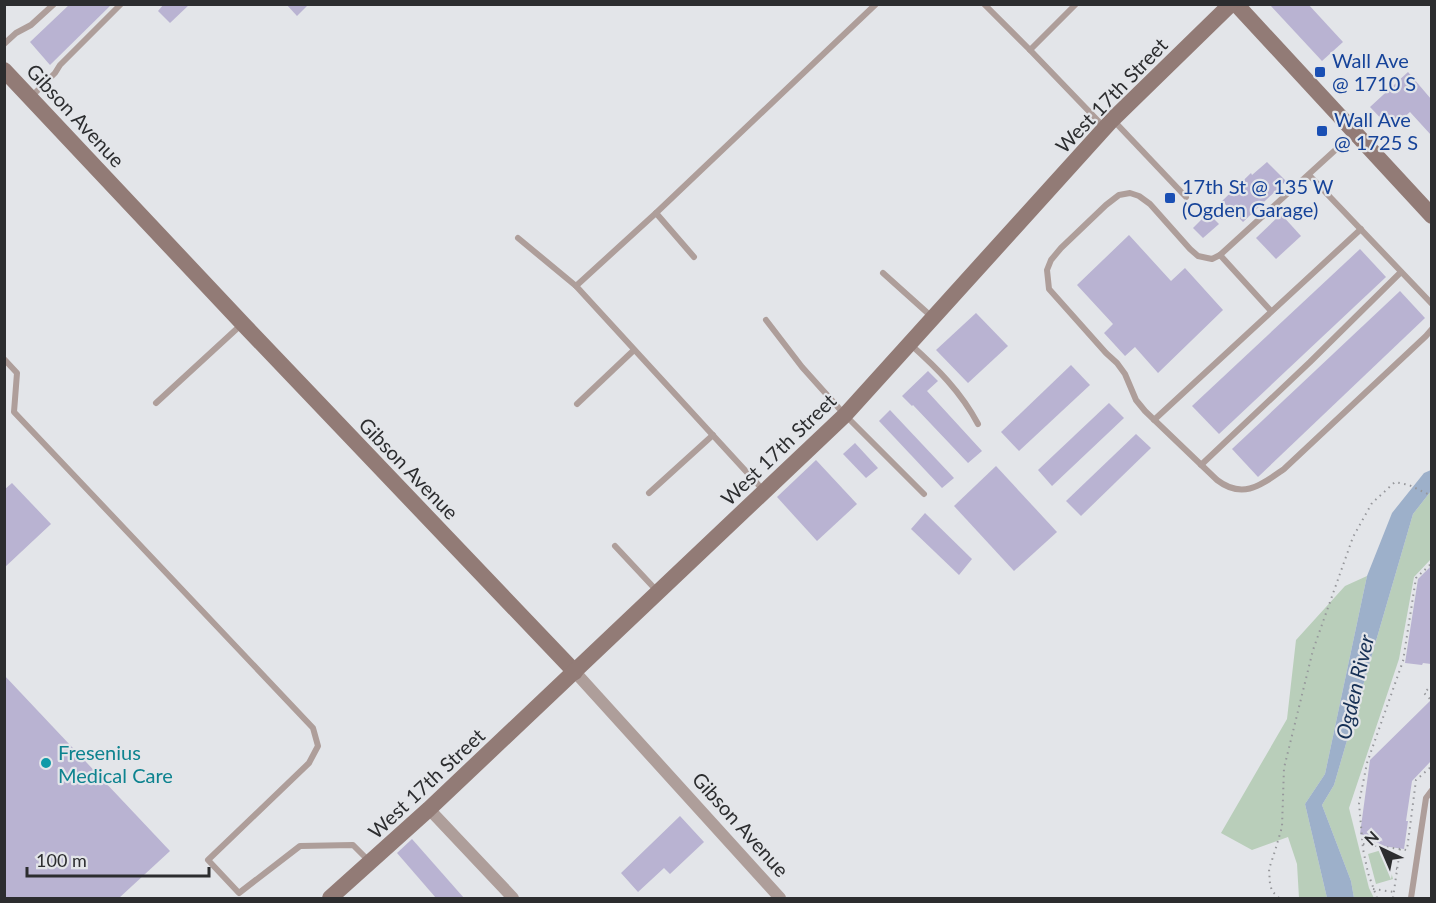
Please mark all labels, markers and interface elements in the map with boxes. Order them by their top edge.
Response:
street label: West 17th Street [1050,33,1172,157]
place label: Wall Ave @ 1710 S [1332,48,1416,95]
street label: Gibson Avenue [22,58,130,172]
marker: Wall Ave @ 1710 S [1313,65,1327,79]
place label: Wall Ave @ 1725 S [1334,107,1418,154]
marker: Wall Ave @ 1725 S [1315,124,1329,138]
place label: 17th St @ 135 W (Ogden Garage) [1182,174,1334,221]
marker: 17th St @ 135 W (Ogden Garage) [1163,191,1177,205]
street label: West 17th Street [716,388,840,510]
street label: Gibson Avenue [354,412,464,524]
water label: Ogden River [1330,631,1378,742]
street label: West 17th Street [363,723,489,843]
place label: Fresenius Medical Care [58,740,173,787]
marker: Fresenius Medical Care [39,756,53,770]
street label: Gibson Avenue [688,767,794,881]
north arrow [1352,819,1412,879]
text: N [1360,827,1382,849]
scale bar [27,840,208,878]
text: 100 m [36,849,87,871]

